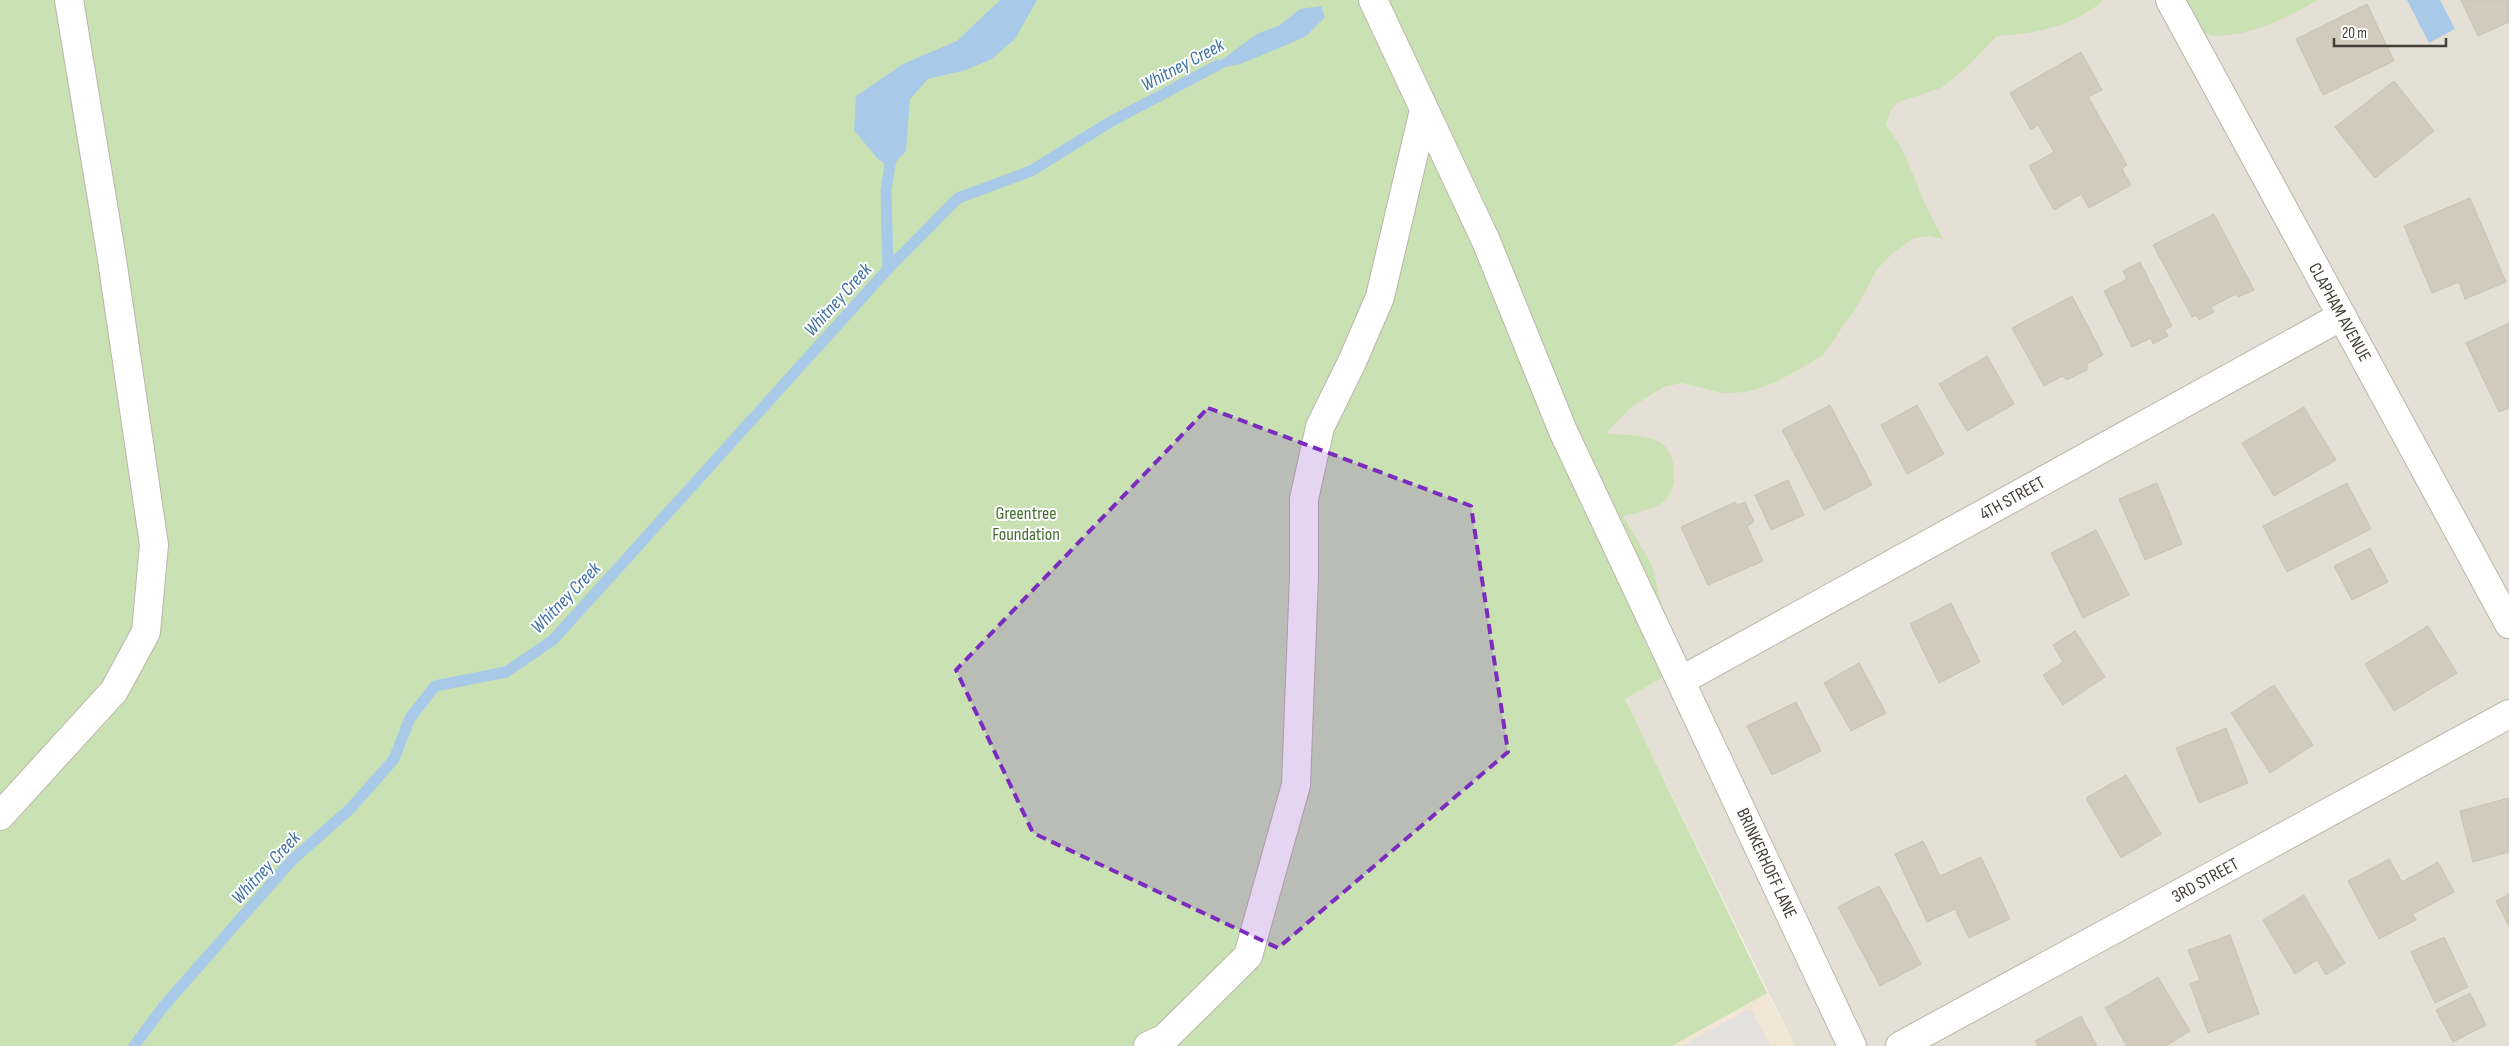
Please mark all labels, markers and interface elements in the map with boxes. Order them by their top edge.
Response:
scale bar [2334,15,2446,47]
text: 20 m [2342,24,2367,43]
water label: Whitney Creek [1137,33,1229,97]
water label: Whitney Creek [799,258,878,341]
street label: CLAPHAM AVENUE [2304,259,2375,365]
street label: 4TH STREET [1976,472,2048,525]
park label: Greentree Foundation [992,503,1060,545]
water label: Whitney Creek [526,557,606,639]
street label: BRINKERHOFF LANE [1732,805,1801,922]
water label: Whitney Creek [227,826,306,909]
street label: 3RD STREET [2168,854,2242,907]

